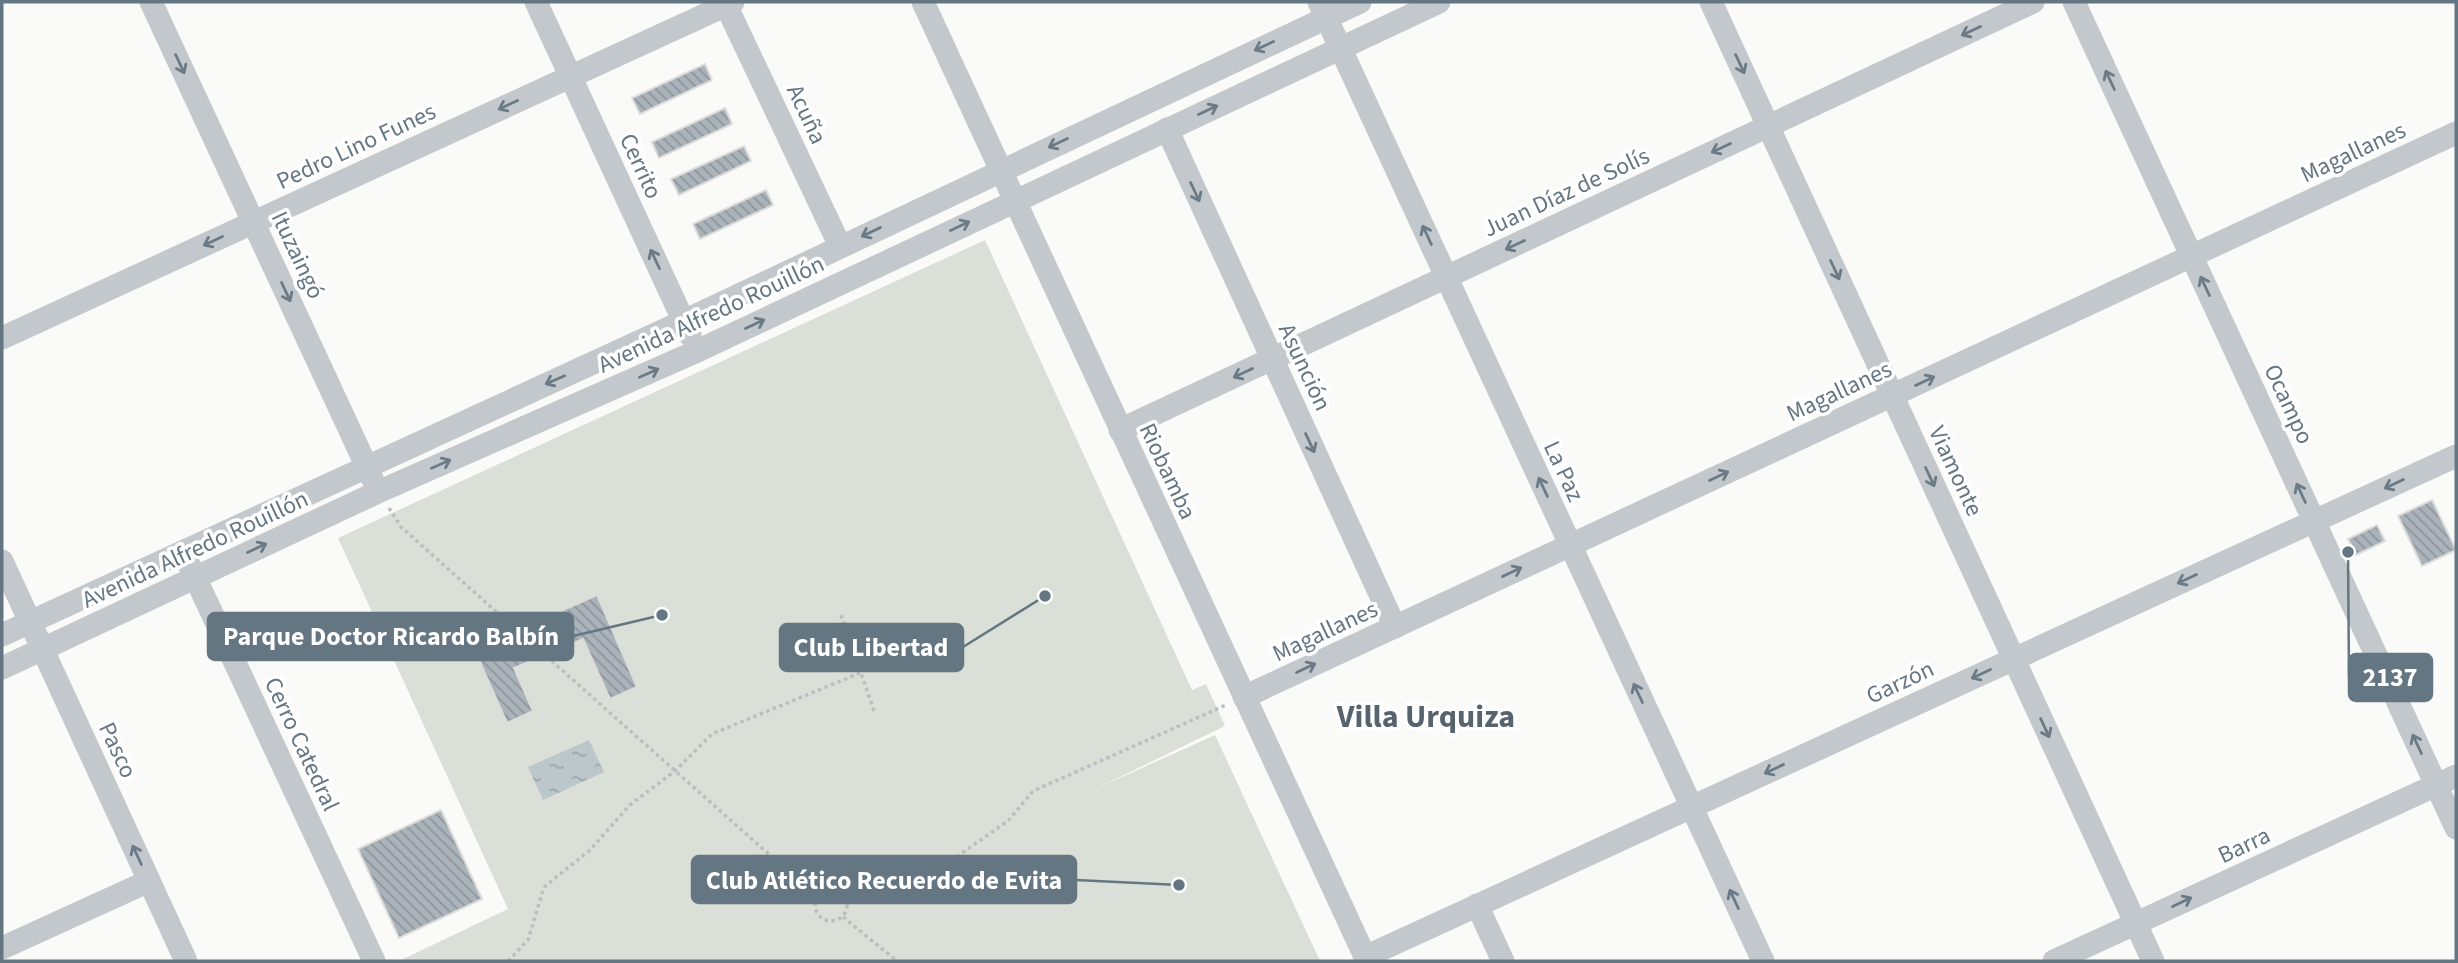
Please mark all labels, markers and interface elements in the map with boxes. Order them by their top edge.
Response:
one-way arrow [1961,25,1983,38]
one-way arrow [1254,40,1275,54]
one-way arrow [174,53,187,74]
one-way arrow [1733,53,1747,74]
one-way arrow [2103,70,2116,91]
street label: Acuña [778,79,836,150]
street label: Pedro Lino Funes [271,94,442,199]
one-way arrow [498,99,520,112]
one-way arrow [1197,103,1219,116]
street label: Magallanes [2295,113,2412,192]
street label: Cerrito [610,128,671,205]
one-way arrow [1048,137,1069,150]
street label: Juan Díaz de Solís [1477,139,1655,246]
one-way arrow [1711,142,1732,155]
one-way arrow [1189,180,1202,202]
street label: Ituzaingó [262,206,333,305]
one-way arrow [949,219,970,232]
one-way arrow [861,225,882,239]
one-way arrow [1420,225,1433,247]
one-way arrow [202,235,224,248]
one-way arrow [1505,239,1526,252]
street label: Avenida Alfredo Rouillón [592,247,830,382]
one-way arrow [648,249,661,270]
one-way arrow [1829,259,1842,281]
one-way arrow [2198,276,2212,297]
one-way arrow [280,281,293,302]
one-way arrow [744,317,765,330]
street label: Asunción [1269,318,1340,417]
street label: Magallanes [1781,352,1898,431]
street label: Ocampo [2255,358,2322,450]
one-way arrow [638,366,659,379]
one-way arrow [1233,366,1254,380]
one-way arrow [1914,373,1935,387]
one-way arrow [545,374,566,387]
street label: Riobamba [1130,417,1205,525]
street label: Viamonte [1919,420,1992,522]
one-way arrow [1304,432,1317,453]
street label: La Paz [1534,435,1593,507]
one-way arrow [430,457,451,470]
one-way arrow [1924,466,1937,487]
one-way arrow [1708,469,1729,483]
one-way arrow [1536,476,1549,498]
one-way arrow [2384,478,2405,492]
street label: Avenida Alfredo Rouillón [76,482,314,617]
one-way arrow [2294,483,2307,504]
one-way arrow [247,541,268,554]
one-way arrow [1501,565,1522,579]
one-way arrow [2177,573,2199,586]
street label: Magallanes [1267,592,1384,671]
callout: Parque Doctor Ricardo Balbín [208,613,573,660]
text: Parque Doctor Ricardo Balbín [223,618,559,655]
callout: Club Libertad [780,624,963,671]
text: Club Libertad [794,629,948,666]
street label: Garzón [1861,652,1940,713]
callout: 2137 [2349,654,2432,701]
text: 2137 [2363,659,2417,696]
one-way arrow [1295,661,1316,675]
one-way arrow [1971,668,1992,681]
street label: Cerro Catedral [255,671,348,817]
one-way arrow [1631,683,1645,704]
district label: Villa Urquiza [1336,694,1515,740]
street label: Pasco [89,716,146,784]
one-way arrow [2039,717,2053,738]
one-way arrow [2410,734,2423,755]
one-way arrow [1764,763,1785,776]
street label: Barra [2212,818,2276,873]
one-way arrow [130,845,143,866]
callout: Club Atlético Recuerdo de Evita [692,856,1076,903]
text: Club Atlético Recuerdo de Evita [706,862,1062,899]
one-way arrow [1727,889,1740,910]
one-way arrow [2171,895,2192,908]

